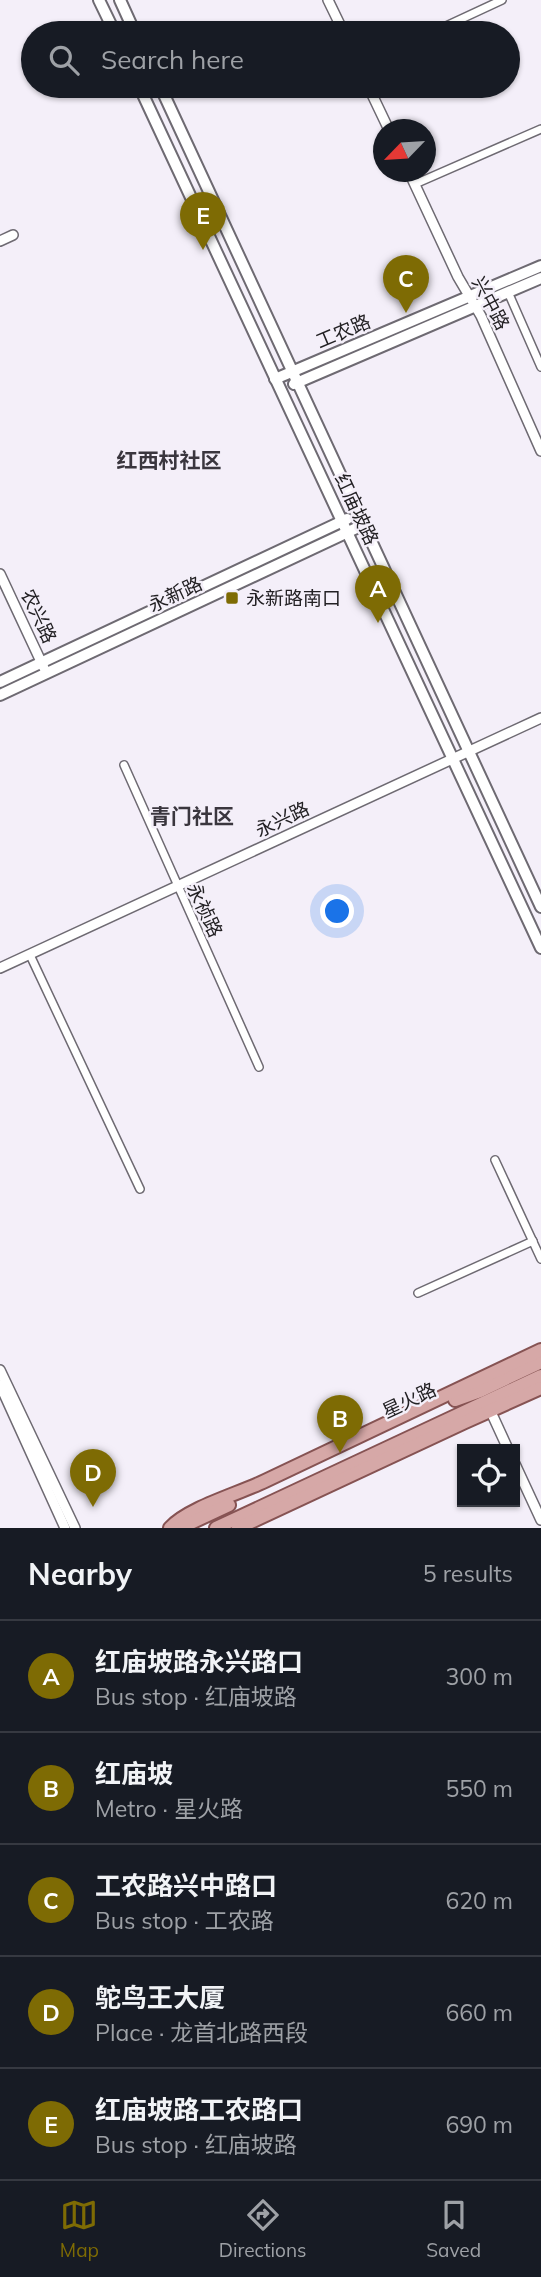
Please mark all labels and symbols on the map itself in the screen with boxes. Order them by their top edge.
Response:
north arrow [373,119,436,182]
pin: E [180,192,226,250]
pin: C [383,255,429,313]
street label: 兴中路 [467,272,515,334]
street label: 工农路 [312,309,374,353]
district label: 红西村社区 [117,447,222,473]
street label: 红庙坡路 [330,469,384,549]
pin: A [355,565,401,623]
street label: 永新路 [144,571,206,617]
street label: 农兴路 [16,585,62,647]
place label: 永新路南口 [246,586,341,610]
marker: 永新路南口 [224,590,240,606]
street label: 永兴路 [251,796,313,842]
district label: 青门社区 [150,803,234,829]
street label: 永祯路 [182,879,228,941]
your location [320,894,354,928]
street label: 星火路 [378,1377,440,1423]
pin: B [317,1395,363,1453]
pin: D [70,1449,116,1507]

